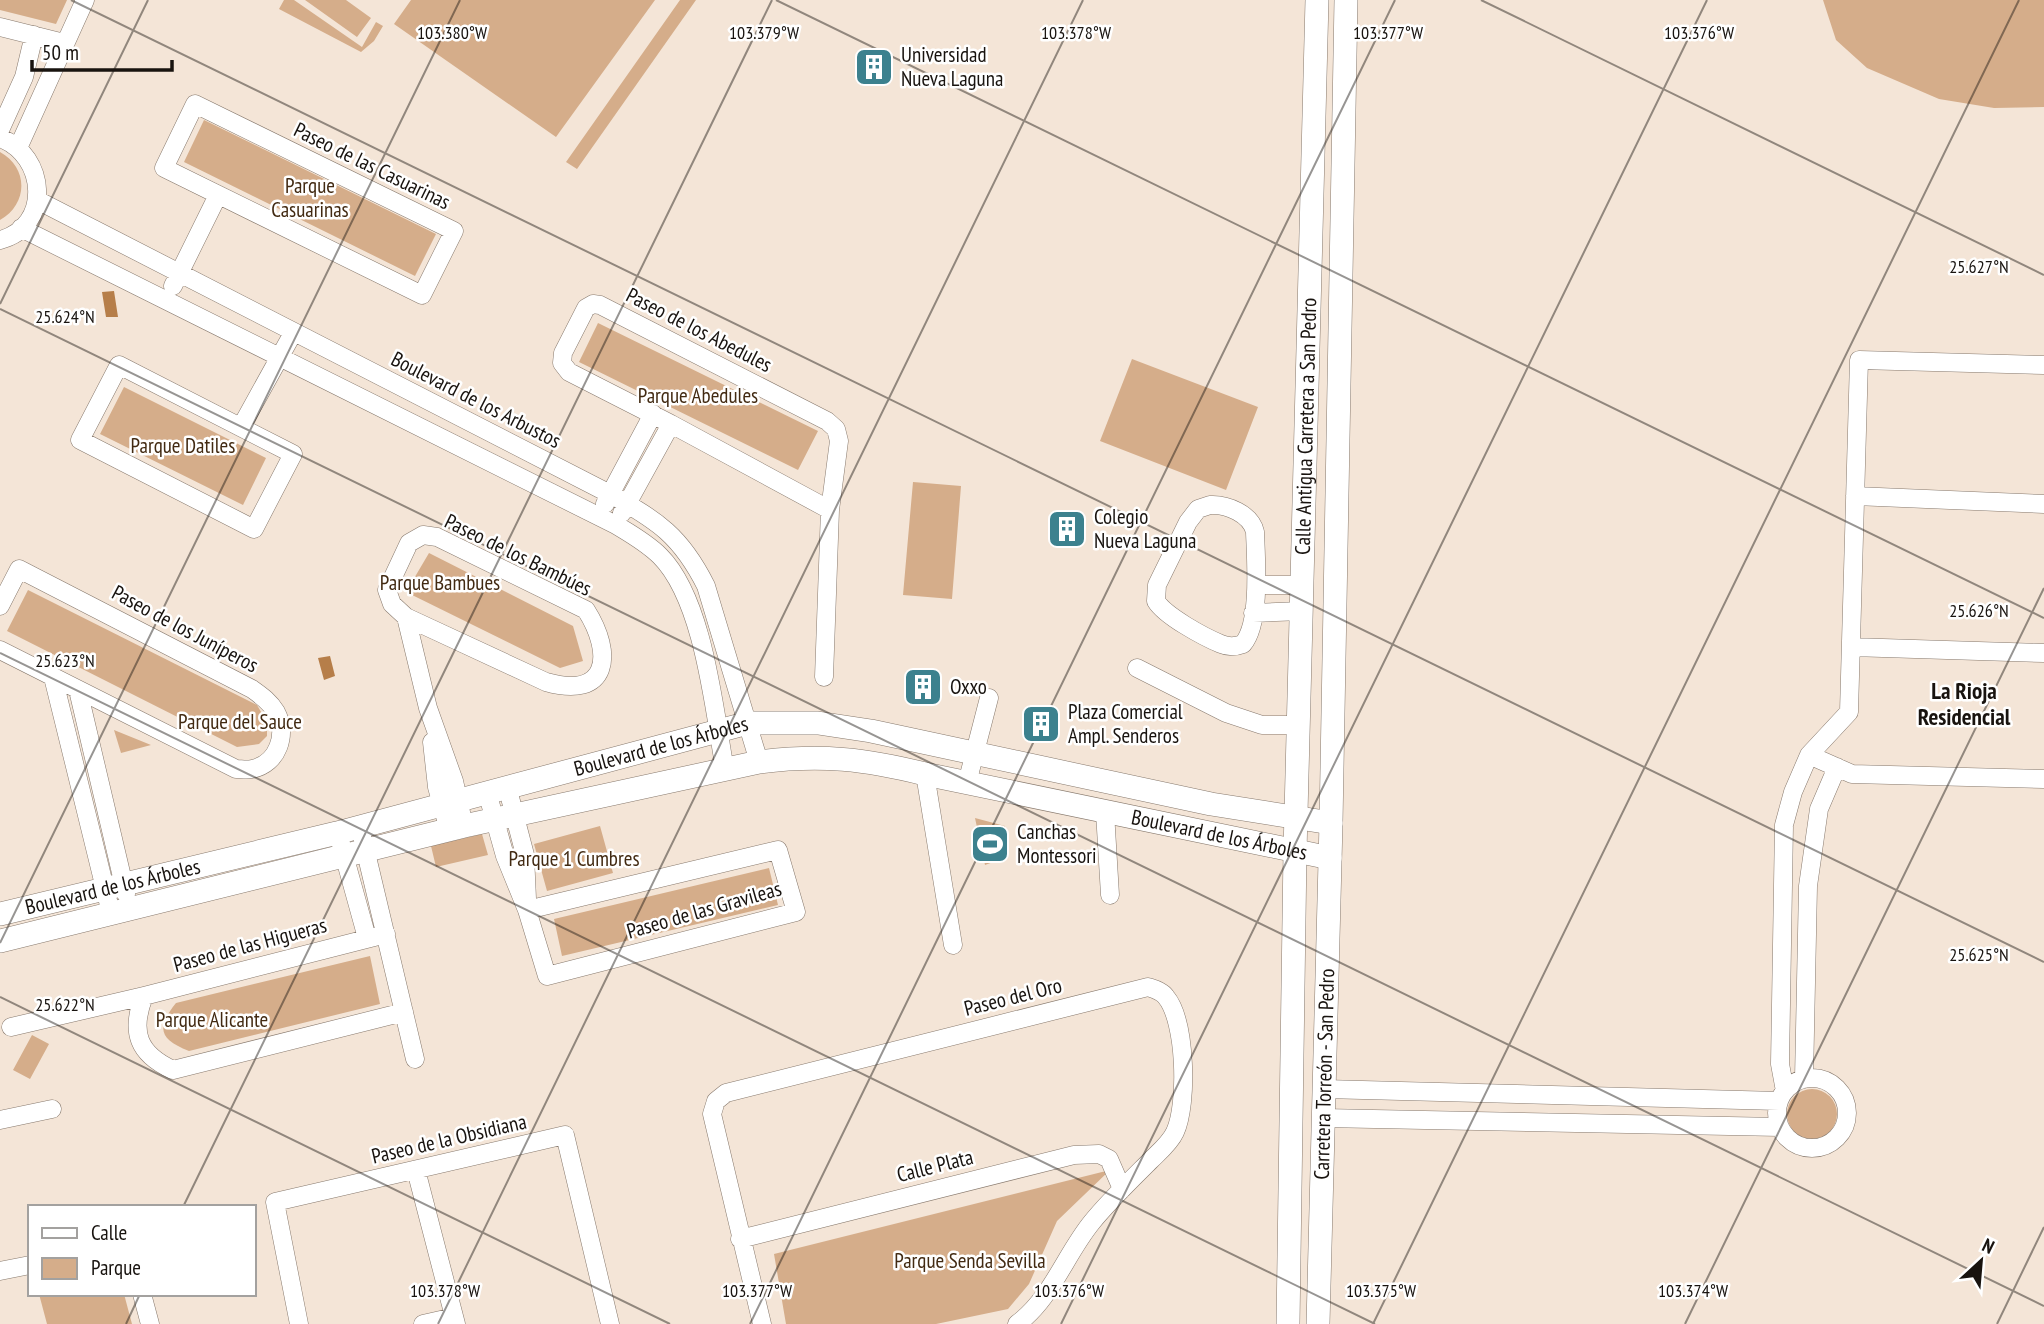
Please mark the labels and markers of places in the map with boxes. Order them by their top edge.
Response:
place label: Universidad Nueva Laguna [901,41,1003,92]
building icon: Universidad Nueva Laguna [853,46,895,88]
place label: Colegio Nueva Laguna [1094,503,1196,554]
building icon: Colegio Nueva Laguna [1046,508,1088,550]
building icon: Oxxo [902,666,944,708]
place label: Oxxo [950,673,987,700]
place label: Plaza Comercial Ampl. Senderos [1068,698,1183,749]
building icon: Plaza Comercial Ampl. Senderos [1020,703,1062,745]
place label: Canchas Montessori [1017,818,1097,869]
sports icon: Canchas Montessori [969,823,1011,865]

